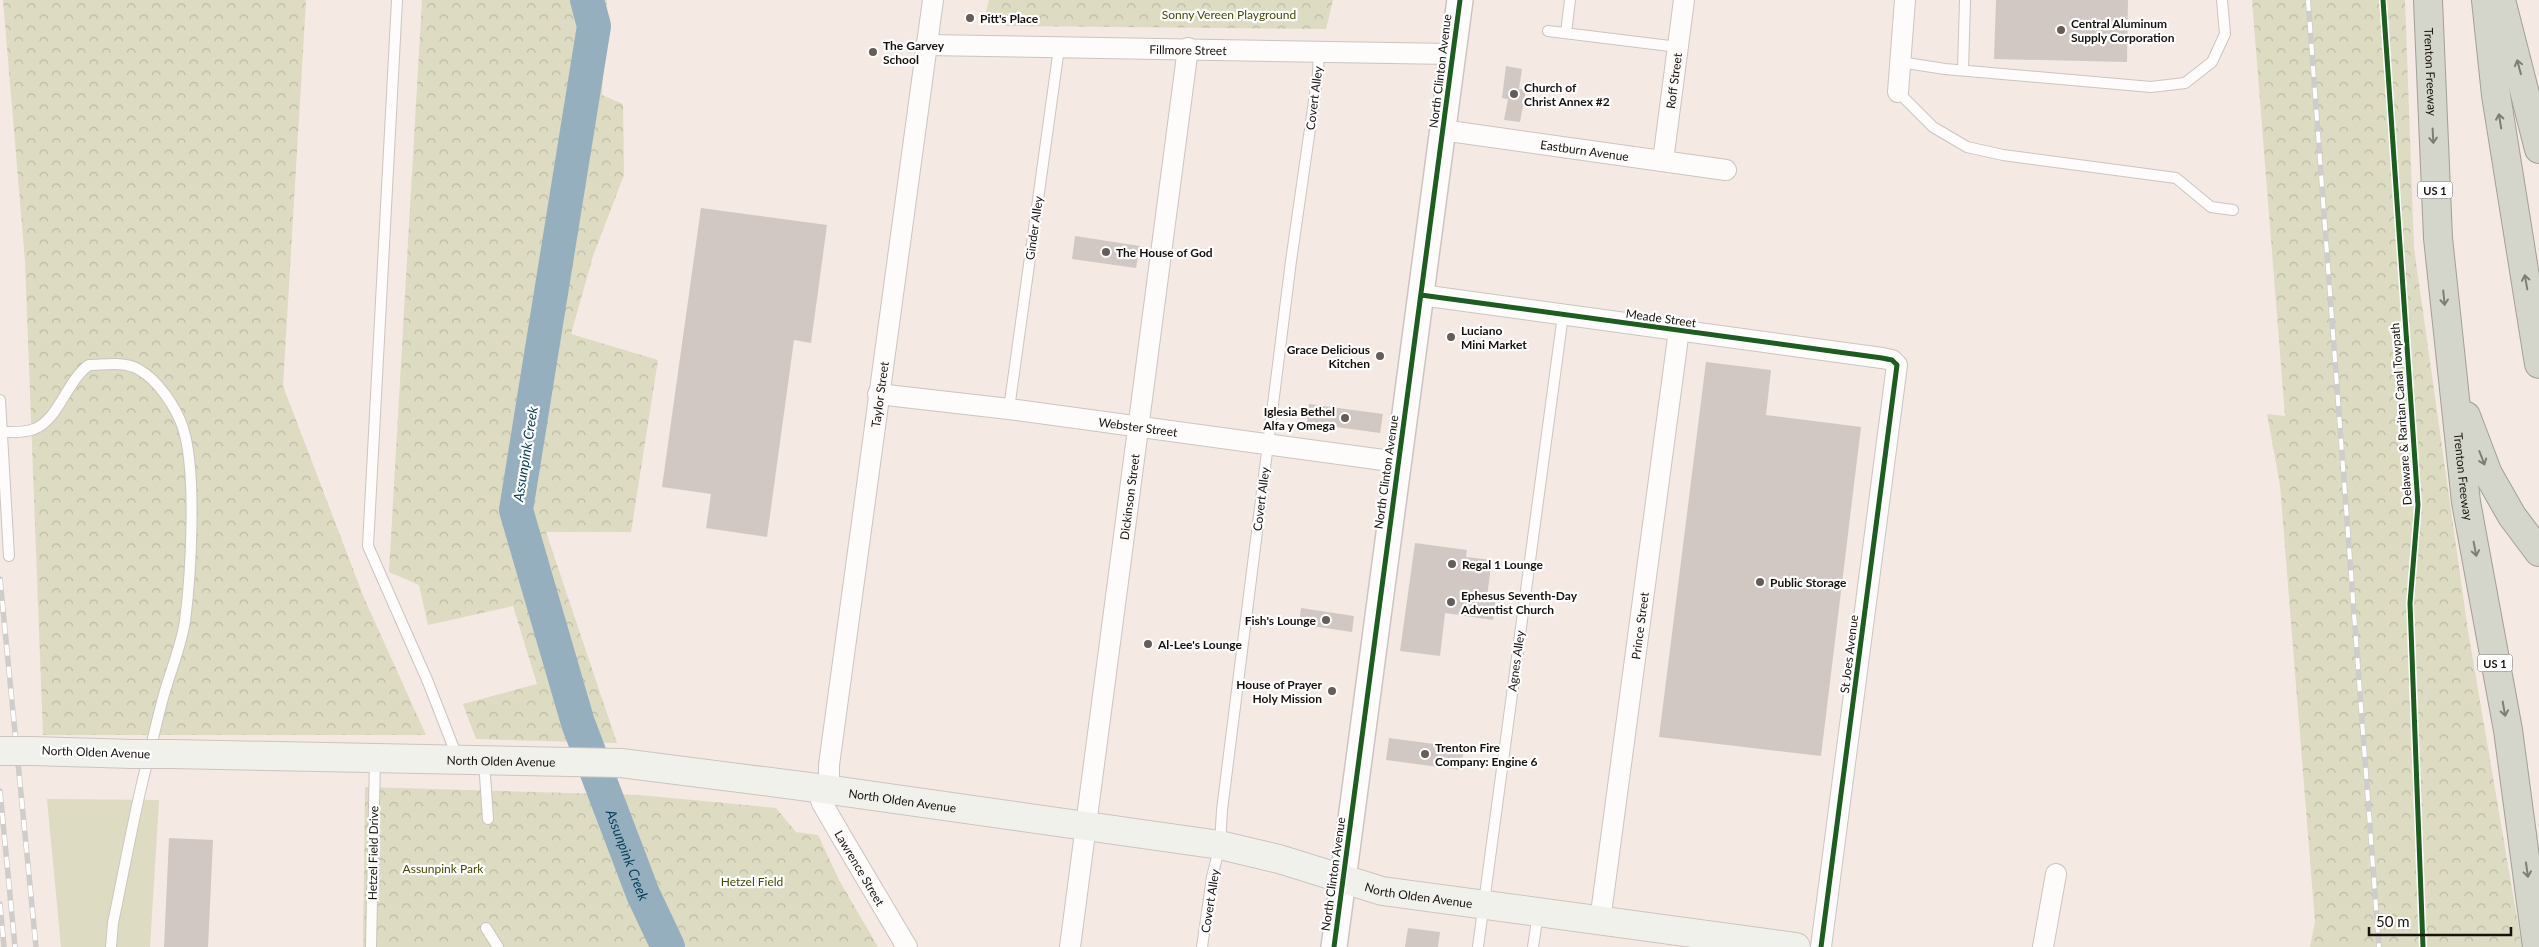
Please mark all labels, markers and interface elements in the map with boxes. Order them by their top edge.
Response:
park label: Sonny Vereen Playground [1162,7,1296,22]
place label: Pitt's Place [980,11,1039,26]
marker: Pitt's Place [964,12,976,24]
street label: North Clinton Avenue [1426,13,1454,129]
place label: Central Aluminum Supply Corporation [2071,16,2175,45]
marker: Central Aluminum Supply Corporation [2055,24,2067,36]
street label: Trenton Freeway [2422,28,2440,117]
place label: The Garvey School [883,38,945,67]
street label: Fillmore Street [1149,41,1227,58]
marker: The Garvey School [867,46,879,58]
street label: Roff Street [1662,51,1685,110]
one-way arrow [2514,60,2524,76]
street label: Covert Alley [1303,64,1325,131]
place label: Church of Christ Annex #2 [1524,80,1610,109]
marker: Church of Christ Annex #2 [1508,88,1520,100]
one-way arrow [2495,113,2505,129]
one-way arrow [2428,128,2437,144]
street label: Eastburn Avenue [1539,136,1630,164]
road number: US 1 [2418,182,2452,198]
street label: Ginder Alley [1022,194,1046,261]
place label: The House of God [1116,245,1213,260]
marker: The House of God [1100,246,1112,258]
one-way arrow [2521,274,2531,290]
one-way arrow [2439,290,2449,306]
street label: Meade Street [1625,306,1698,330]
street label: Delaware & Raritan Canal Towpath [2387,322,2415,506]
place label: Luciano Mini Market [1461,323,1527,352]
marker: Luciano Mini Market [1445,331,1457,343]
place label: Grace Delicious Kitchen [1287,342,1370,371]
marker: Grace Delicious Kitchen [1374,350,1386,362]
street label: Taylor Street [867,360,891,428]
place label: Iglesia Bethel Alfa y Omega [1262,404,1335,433]
water label: Assunpink Creek [509,405,541,504]
marker: Iglesia Bethel Alfa y Omega [1339,412,1351,424]
street label: Webster Street [1098,414,1179,439]
street label: North Clinton Avenue [1371,414,1401,530]
street label: Trenton Freeway [2451,432,2477,522]
one-way arrow [2478,450,2487,465]
street label: Dickinson Street [1116,452,1142,541]
street label: Covert Alley [1250,465,1272,532]
one-way arrow [2470,541,2480,557]
place label: Regal 1 Lounge [1462,557,1544,572]
marker: Regal 1 Lounge [1446,558,1458,570]
place label: Public Storage [1770,575,1847,590]
marker: Public Storage [1754,576,1766,588]
place label: Ephesus Seventh-Day Adventist Church [1460,588,1578,617]
street label: Prince Street [1628,590,1651,660]
marker: Ephesus Seventh-Day Adventist Church [1445,596,1457,608]
place label: Fish's Lounge [1245,613,1317,628]
marker: Fish's Lounge [1320,614,1332,626]
street label: St Joes Avenue [1837,614,1861,694]
street label: Agnes Alley [1504,629,1528,692]
place label: Al-Lee's Lounge [1157,637,1242,652]
marker: Al-Lee's Lounge [1142,638,1154,650]
road number: US 1 [2478,654,2512,671]
place label: House of Prayer Holy Mission [1236,677,1323,706]
marker: House of Prayer Holy Mission [1326,685,1338,697]
one-way arrow [2499,701,2509,717]
place label: Trenton Fire Company: Engine 6 [1435,740,1538,769]
street label: North Olden Avenue [41,743,151,761]
marker: Trenton Fire Company: Engine 6 [1419,748,1431,760]
street label: North Olden Avenue [446,752,555,769]
street label: North Olden Avenue [848,785,957,815]
street label: Hetzel Field Drive [365,806,381,900]
water label: Assunpink Creek [603,806,653,903]
street label: North Clinton Avenue [1318,816,1348,932]
street label: Lawrence Street [832,827,889,909]
park label: Assunpink Park [403,861,484,876]
one-way arrow [2522,862,2532,878]
street label: Covert Alley [1198,867,1223,934]
park label: Hetzel Field [721,874,783,889]
street label: North Olden Avenue [1363,879,1473,911]
scale bar [2369,904,2512,936]
text: 50 m [2376,912,2410,930]

